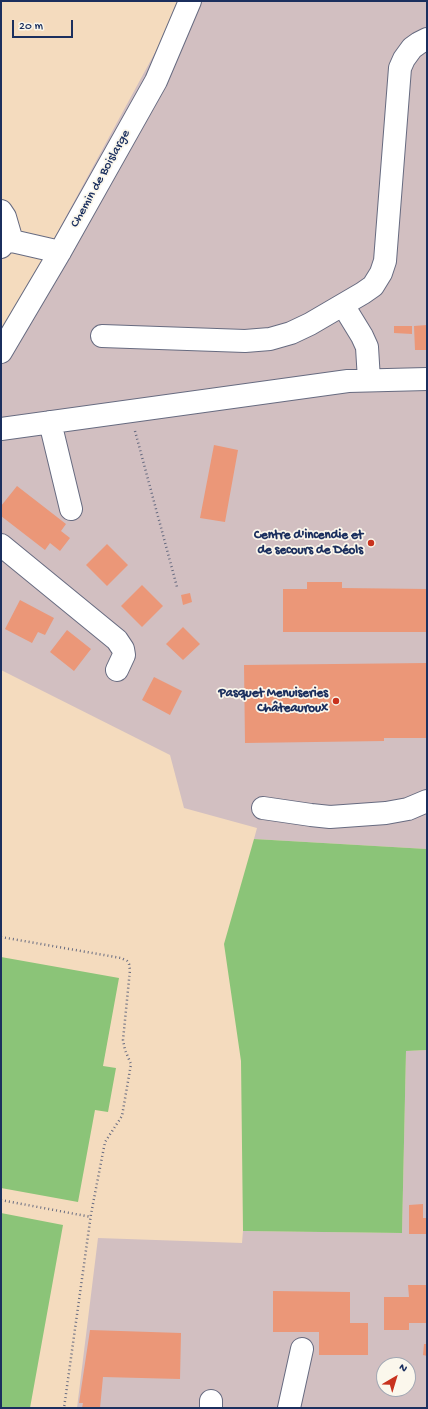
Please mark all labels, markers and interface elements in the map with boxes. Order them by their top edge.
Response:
scale bar [14,12,75,38]
text: 20 m [19,20,43,34]
street label: Chemin de Boislarge [68,127,134,231]
place label: Centre d'incendie et de secours de Déols [254,528,363,559]
marker: Centre d'incendie et de secours de Déols [366,538,376,548]
place label: Pasquet Menuiseries Châteauroux [219,686,328,717]
marker: Pasquet Menuiseries Châteauroux [331,696,341,706]
north arrow [376,1357,416,1397]
text: N [396,1361,409,1375]

